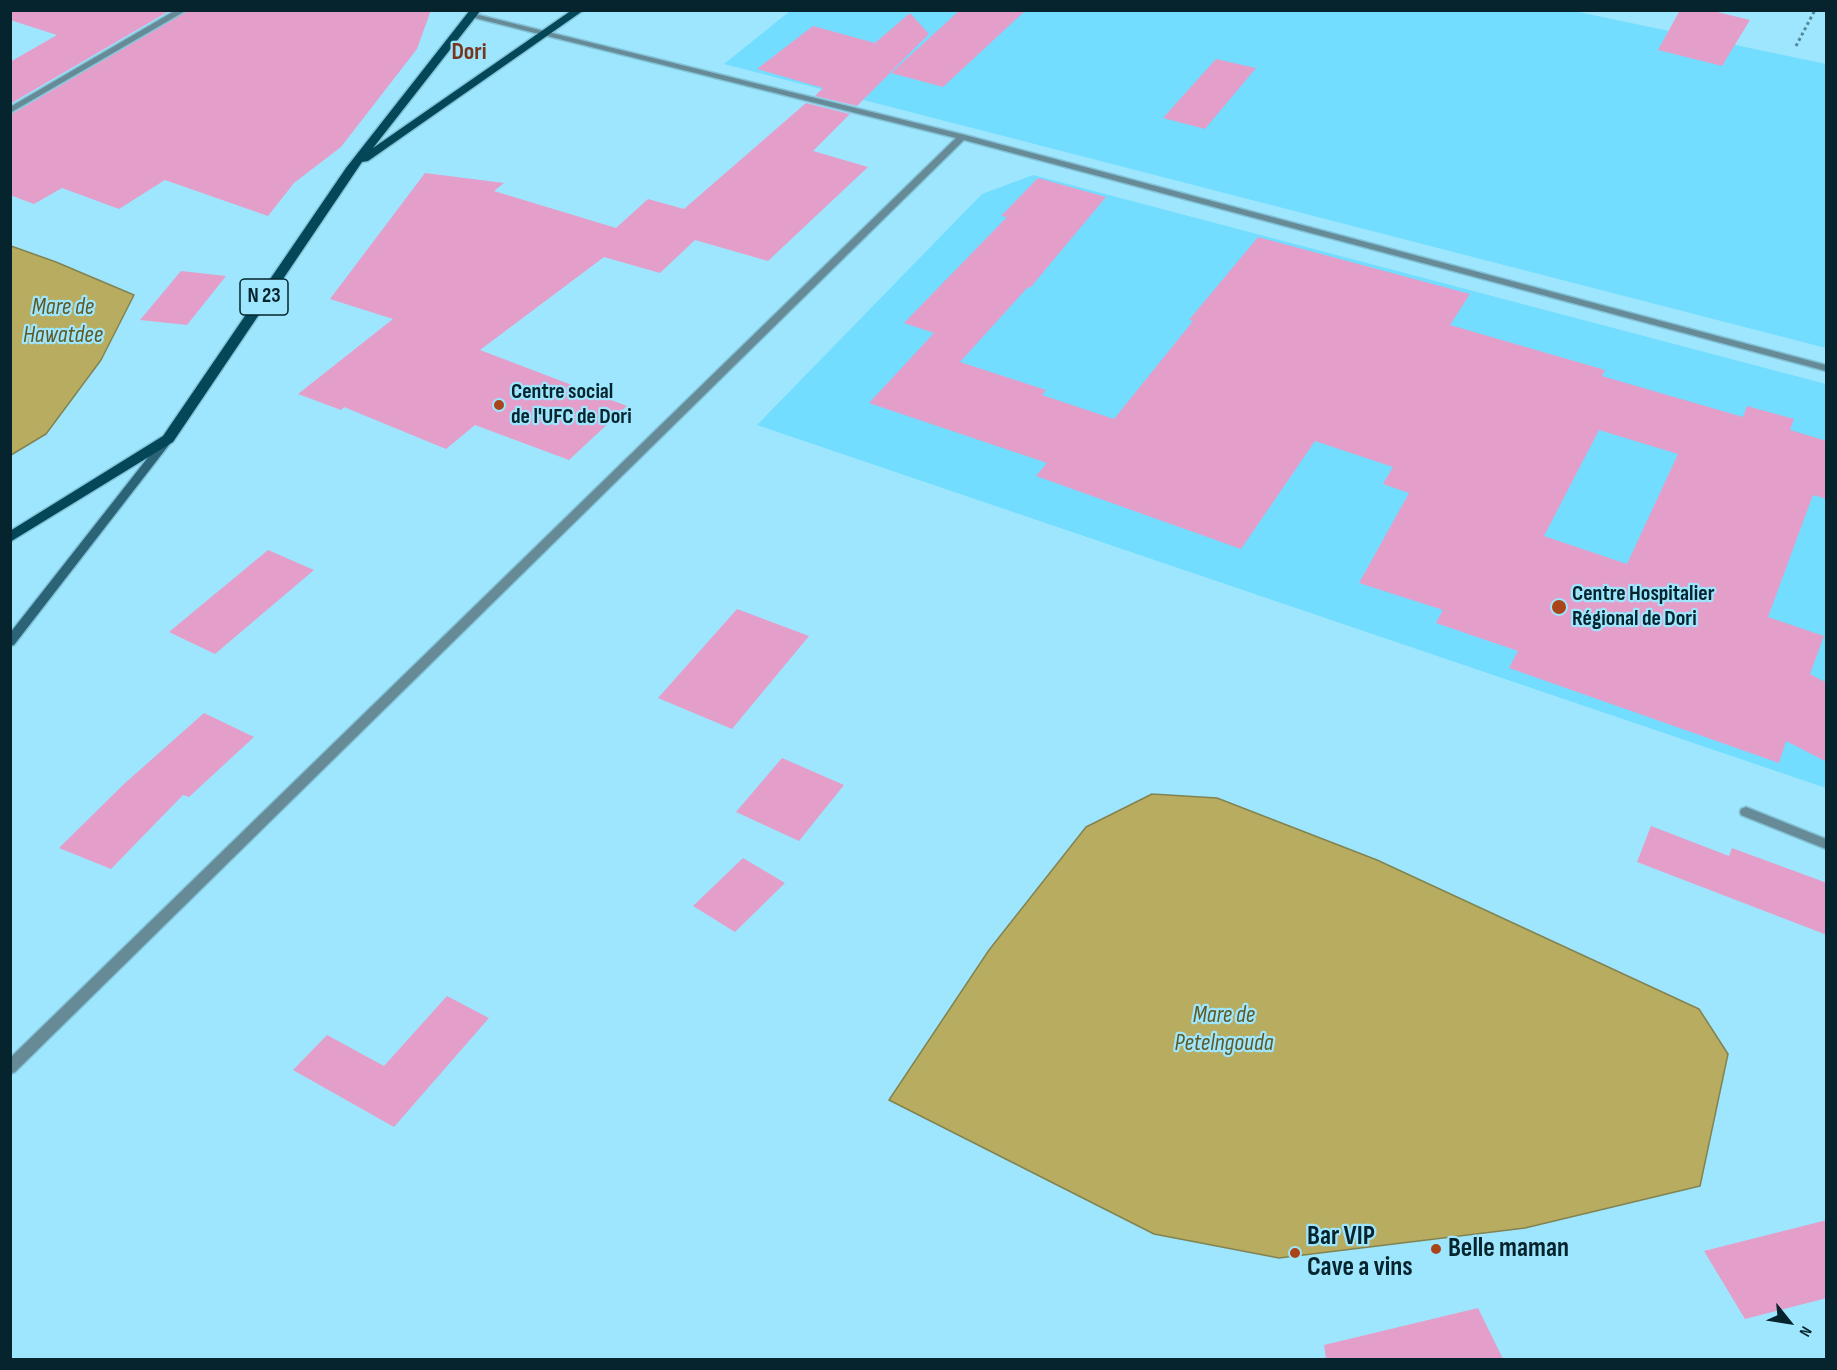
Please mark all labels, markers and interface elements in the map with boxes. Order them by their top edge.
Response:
district label: Dori [451,39,487,67]
road number: N 23 [240,279,288,315]
water label: Mare de Hawatdee [23,294,103,350]
place label: Centre social de l'UFC de Dori [511,379,632,430]
marker: Centre social de l'UFC de Dori [492,398,506,412]
place label: Centre Hospitalier Régional de Dori [1572,581,1714,632]
marker: Centre Hospitalier Régional de Dori [1550,598,1568,616]
water label: Mare de Petelngouda [1175,1002,1273,1058]
place label: Bar VIP Cave a vins [1307,1221,1413,1284]
place label: Belle maman [1448,1233,1569,1265]
marker: Belle maman [1429,1242,1443,1256]
marker: Bar VIP Cave a vins [1288,1246,1302,1260]
north arrow [1759,1292,1819,1352]
text: N [1795,1323,1815,1340]

